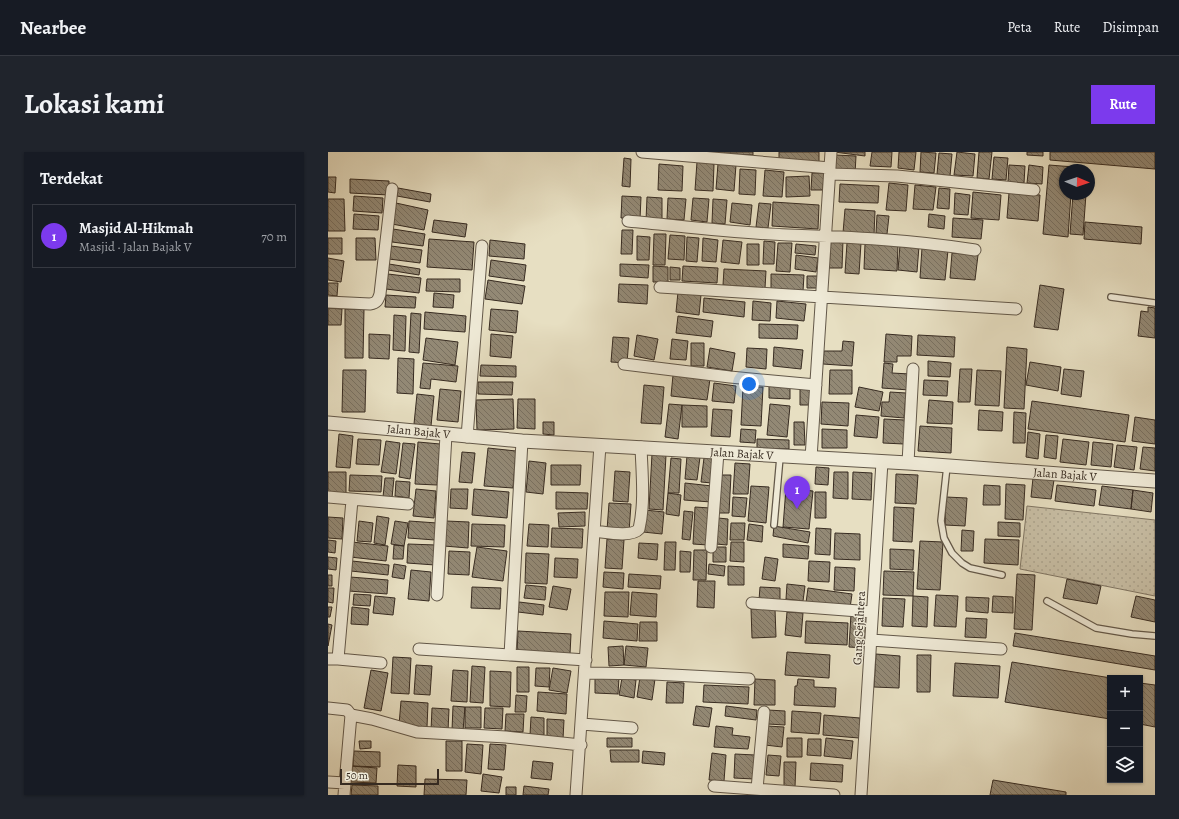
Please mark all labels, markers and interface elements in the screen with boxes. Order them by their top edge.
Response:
text: Nearbee [20,15,86,41]
text: Peta [1007,18,1032,37]
text: Rute [1054,18,1080,37]
text: Disimpan [1102,18,1159,37]
text: Lokasi kami [24,85,165,123]
button: Rute [1091,85,1155,124]
north arrow [1059,164,1095,200]
text: Terdekat [40,167,103,190]
text: Masjid Al-Hikmah [79,218,193,238]
text: 1 [52,228,56,245]
text: 70 m [261,228,287,245]
text: Masjid · Jalan Bajak V [79,238,192,255]
your location [739,374,759,394]
street label: Jalan Bajak V [386,420,452,442]
street label: Jalan Bajak V [710,444,775,463]
street label: Jalan Bajak V [1033,464,1098,485]
pin: 1 [784,476,810,509]
street label: Gang Sejahtera [849,590,869,666]
map controls [1107,675,1143,783]
button: + [1107,675,1143,711]
button: − [1107,711,1143,747]
button: layers [1107,747,1143,783]
scale bar [340,767,439,786]
text: 50 m [346,768,368,783]

